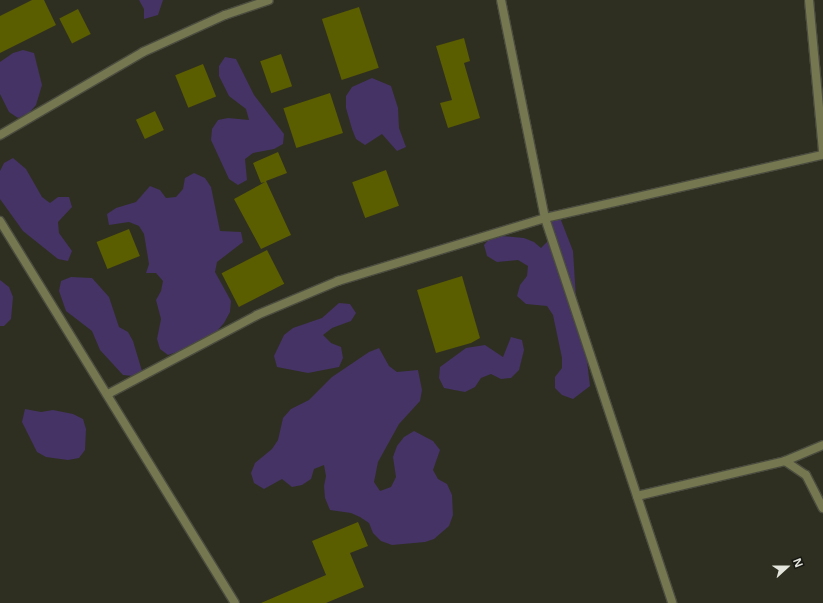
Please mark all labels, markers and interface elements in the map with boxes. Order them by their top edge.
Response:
north arrow [767,547,807,587]
text: N [790,556,807,569]

